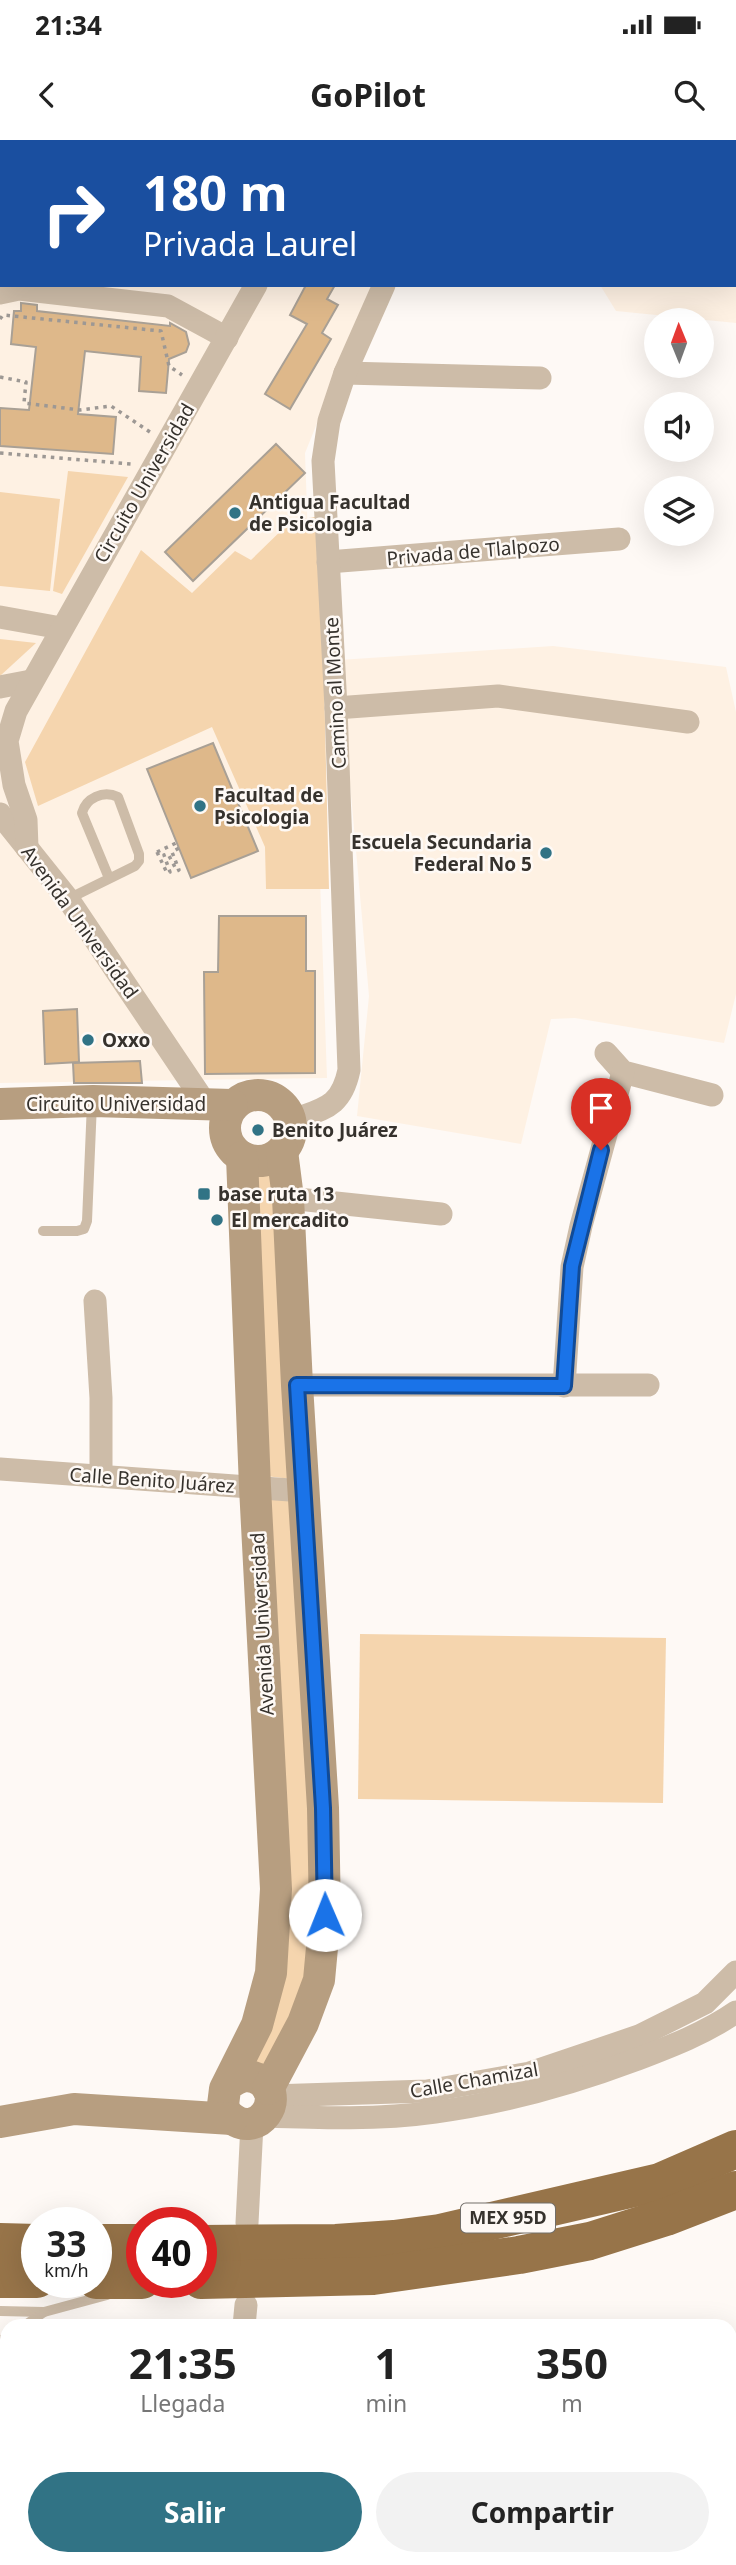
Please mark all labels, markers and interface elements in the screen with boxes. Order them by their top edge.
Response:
text: 21:34 [35,7,102,43]
text: GoPilot [310,73,426,116]
icon: back [28,76,66,114]
icon: search [670,76,708,114]
text: 180 m [143,159,288,225]
icon: right [28,168,119,259]
text: Privada Laurel [143,222,357,265]
north arrow [644,308,714,378]
map controls [644,308,714,546]
button: sound [644,392,714,462]
street label: Circuito Universidad [88,398,200,568]
button: layers [644,476,714,546]
place label: Antigua Facultad de Psicologia [249,489,410,537]
marker: Antigua Facultad de Psicologia [227,505,243,521]
street label: Privada de Tlalpozo [385,530,561,572]
street label: Camino al Monte [318,616,352,770]
place label: Facultad de Psicologia [214,782,324,830]
marker: Facultad de Psicologia [192,798,208,814]
place label: Escuela Secundaria Federal No 5 [351,829,532,877]
street label: Avenida Universidad [16,840,144,1004]
marker: Escuela Secundaria Federal No 5 [538,845,554,861]
place label: Oxxo [102,1027,151,1053]
marker: Oxxo [80,1032,96,1048]
pin [571,1078,631,1150]
icon: arrive [582,1089,620,1127]
street label: Circuito Universidad [26,1091,206,1117]
place label: Benito Juárez [272,1117,398,1143]
marker: Benito Juárez [250,1122,266,1138]
place label: base ruta 13 [218,1181,334,1207]
marker: base ruta 13 [196,1186,212,1202]
place label: El mercadito [231,1207,349,1233]
marker: El mercadito [209,1212,225,1228]
street label: Calle Benito Juárez [68,1461,236,1499]
street label: Avenida Universidad [244,1532,280,1716]
position arrow [288,1878,362,1952]
street label: Calle Chamizal [408,2056,540,2104]
road number: MEX 95D [461,2204,555,2232]
speed limit sign: 40 [126,2207,217,2298]
text: 33 [46,2220,87,2267]
text: km/h [44,2258,89,2282]
text: 21:35 [129,2334,237,2391]
text: 1 [374,2334,398,2391]
text: 350 [536,2334,608,2391]
text: Llegada [140,2387,225,2419]
text: min [366,2387,407,2419]
text: m [561,2387,583,2419]
button: Salir [28,2472,362,2552]
button: Compartir [376,2472,709,2552]

